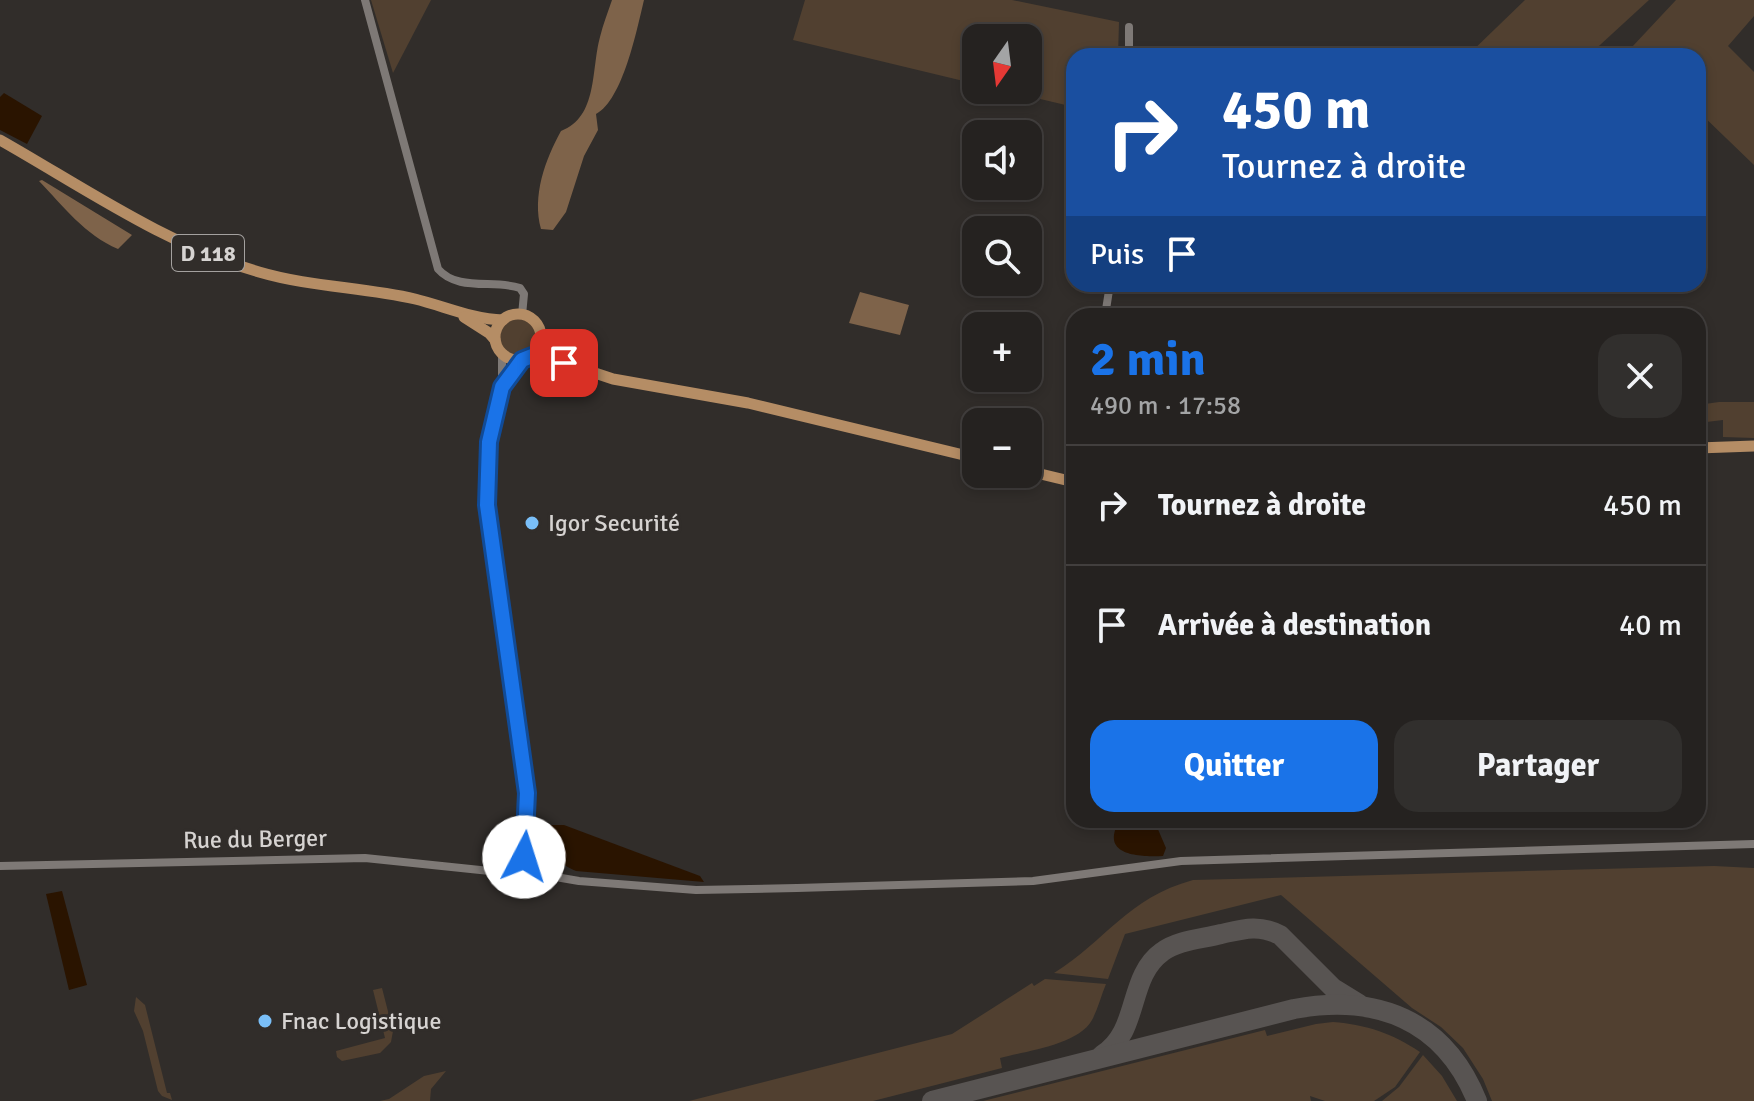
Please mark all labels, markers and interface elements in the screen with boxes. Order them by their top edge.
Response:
north arrow [962,24,1042,104]
map controls [962,24,1042,488]
text: 450 m [1222,75,1370,144]
icon: right [1090,80,1194,184]
button: sound [962,120,1042,200]
text: Tournez à droite [1222,144,1466,189]
button: search [962,216,1042,296]
icon: arrive [1160,232,1204,276]
road number: D 118 [172,235,244,271]
text: Puis [1090,236,1144,273]
button: + [962,312,1042,392]
pin [530,329,598,397]
text: 2 min [1090,330,1206,389]
button: close [1598,334,1682,418]
icon: arrive [542,341,586,385]
text: 490 m · 17:58 [1090,390,1241,422]
button: − [962,408,1042,488]
icon: right [1090,483,1134,527]
text: Tournez à droite [1158,487,1366,524]
text: 450 m [1603,487,1682,524]
place label: Igor Securité [548,508,680,538]
marker: Igor Securité [523,514,541,532]
icon: arrive [1090,603,1134,647]
text: Arrivée à destination [1158,607,1431,644]
text: 40 m [1619,607,1682,644]
button: Quitter [1090,720,1378,812]
button: Partager [1394,720,1682,812]
position arrow [482,815,566,899]
street label: Rue du Berger [183,823,327,855]
place label: Fnac Logistique [281,1006,441,1036]
marker: Fnac Logistique [256,1012,274,1030]

